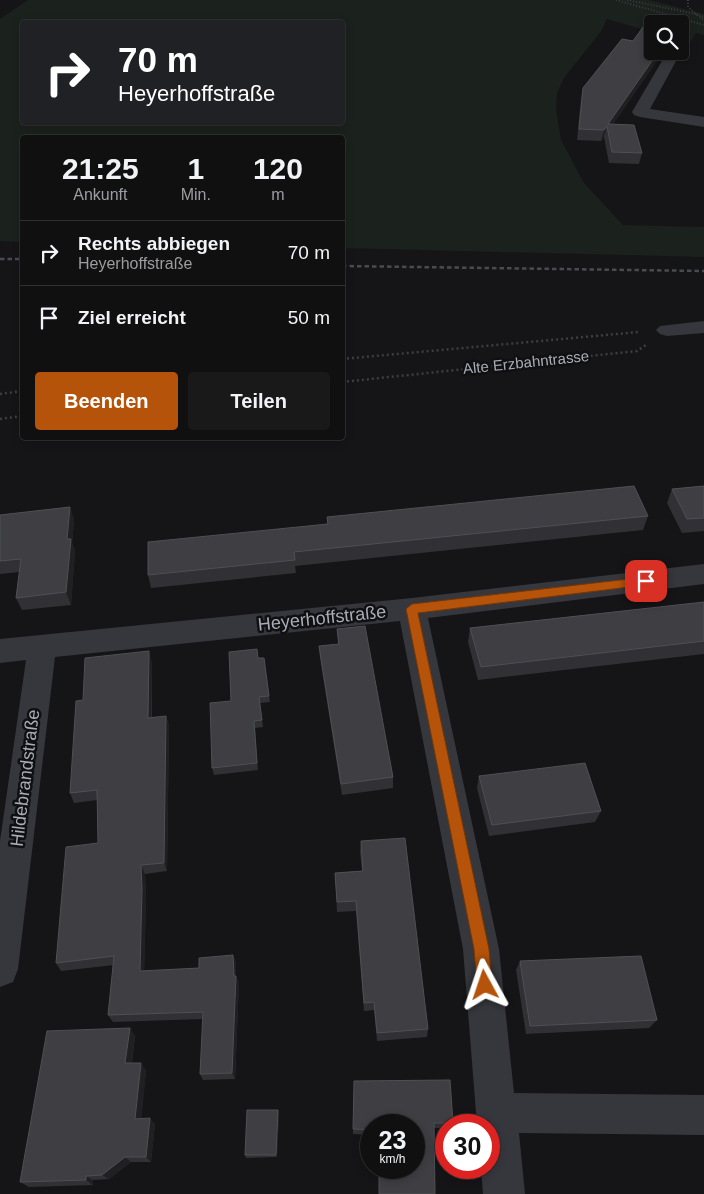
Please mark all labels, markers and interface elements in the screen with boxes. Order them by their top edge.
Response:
map controls [644,15,689,60]
button: search [644,15,689,60]
icon: right [35,40,100,105]
text: 70 m [118,40,198,79]
text: Heyerhoffstraße [118,81,275,106]
text: 21:25 [62,152,139,185]
text: 1 [187,152,204,185]
text: 120 [253,152,303,185]
text: Ankunft [73,186,127,203]
text: Min. [181,186,211,203]
text: m [271,186,285,203]
text: Rechts abbiegen [78,233,230,254]
icon: right [35,239,63,267]
text: 70 m [288,242,330,263]
text: Heyerhoffstraße [78,255,192,272]
icon: arrive [35,304,63,332]
text: Ziel erreicht [78,307,186,328]
text: 50 m [288,307,330,328]
street label: Alte Erzbahntrasse [462,347,590,377]
button: Beenden [35,372,178,430]
button: Teilen [188,372,330,430]
pin [625,560,667,602]
icon: arrive [632,567,660,595]
street label: Heyerhoffstraße [257,601,387,635]
street label: Hildebrandstraße [7,708,43,848]
position arrow [458,958,510,1010]
speed limit sign: 30 [435,1114,500,1179]
text: 23 [379,1126,406,1154]
text: km/h [379,1152,406,1166]

